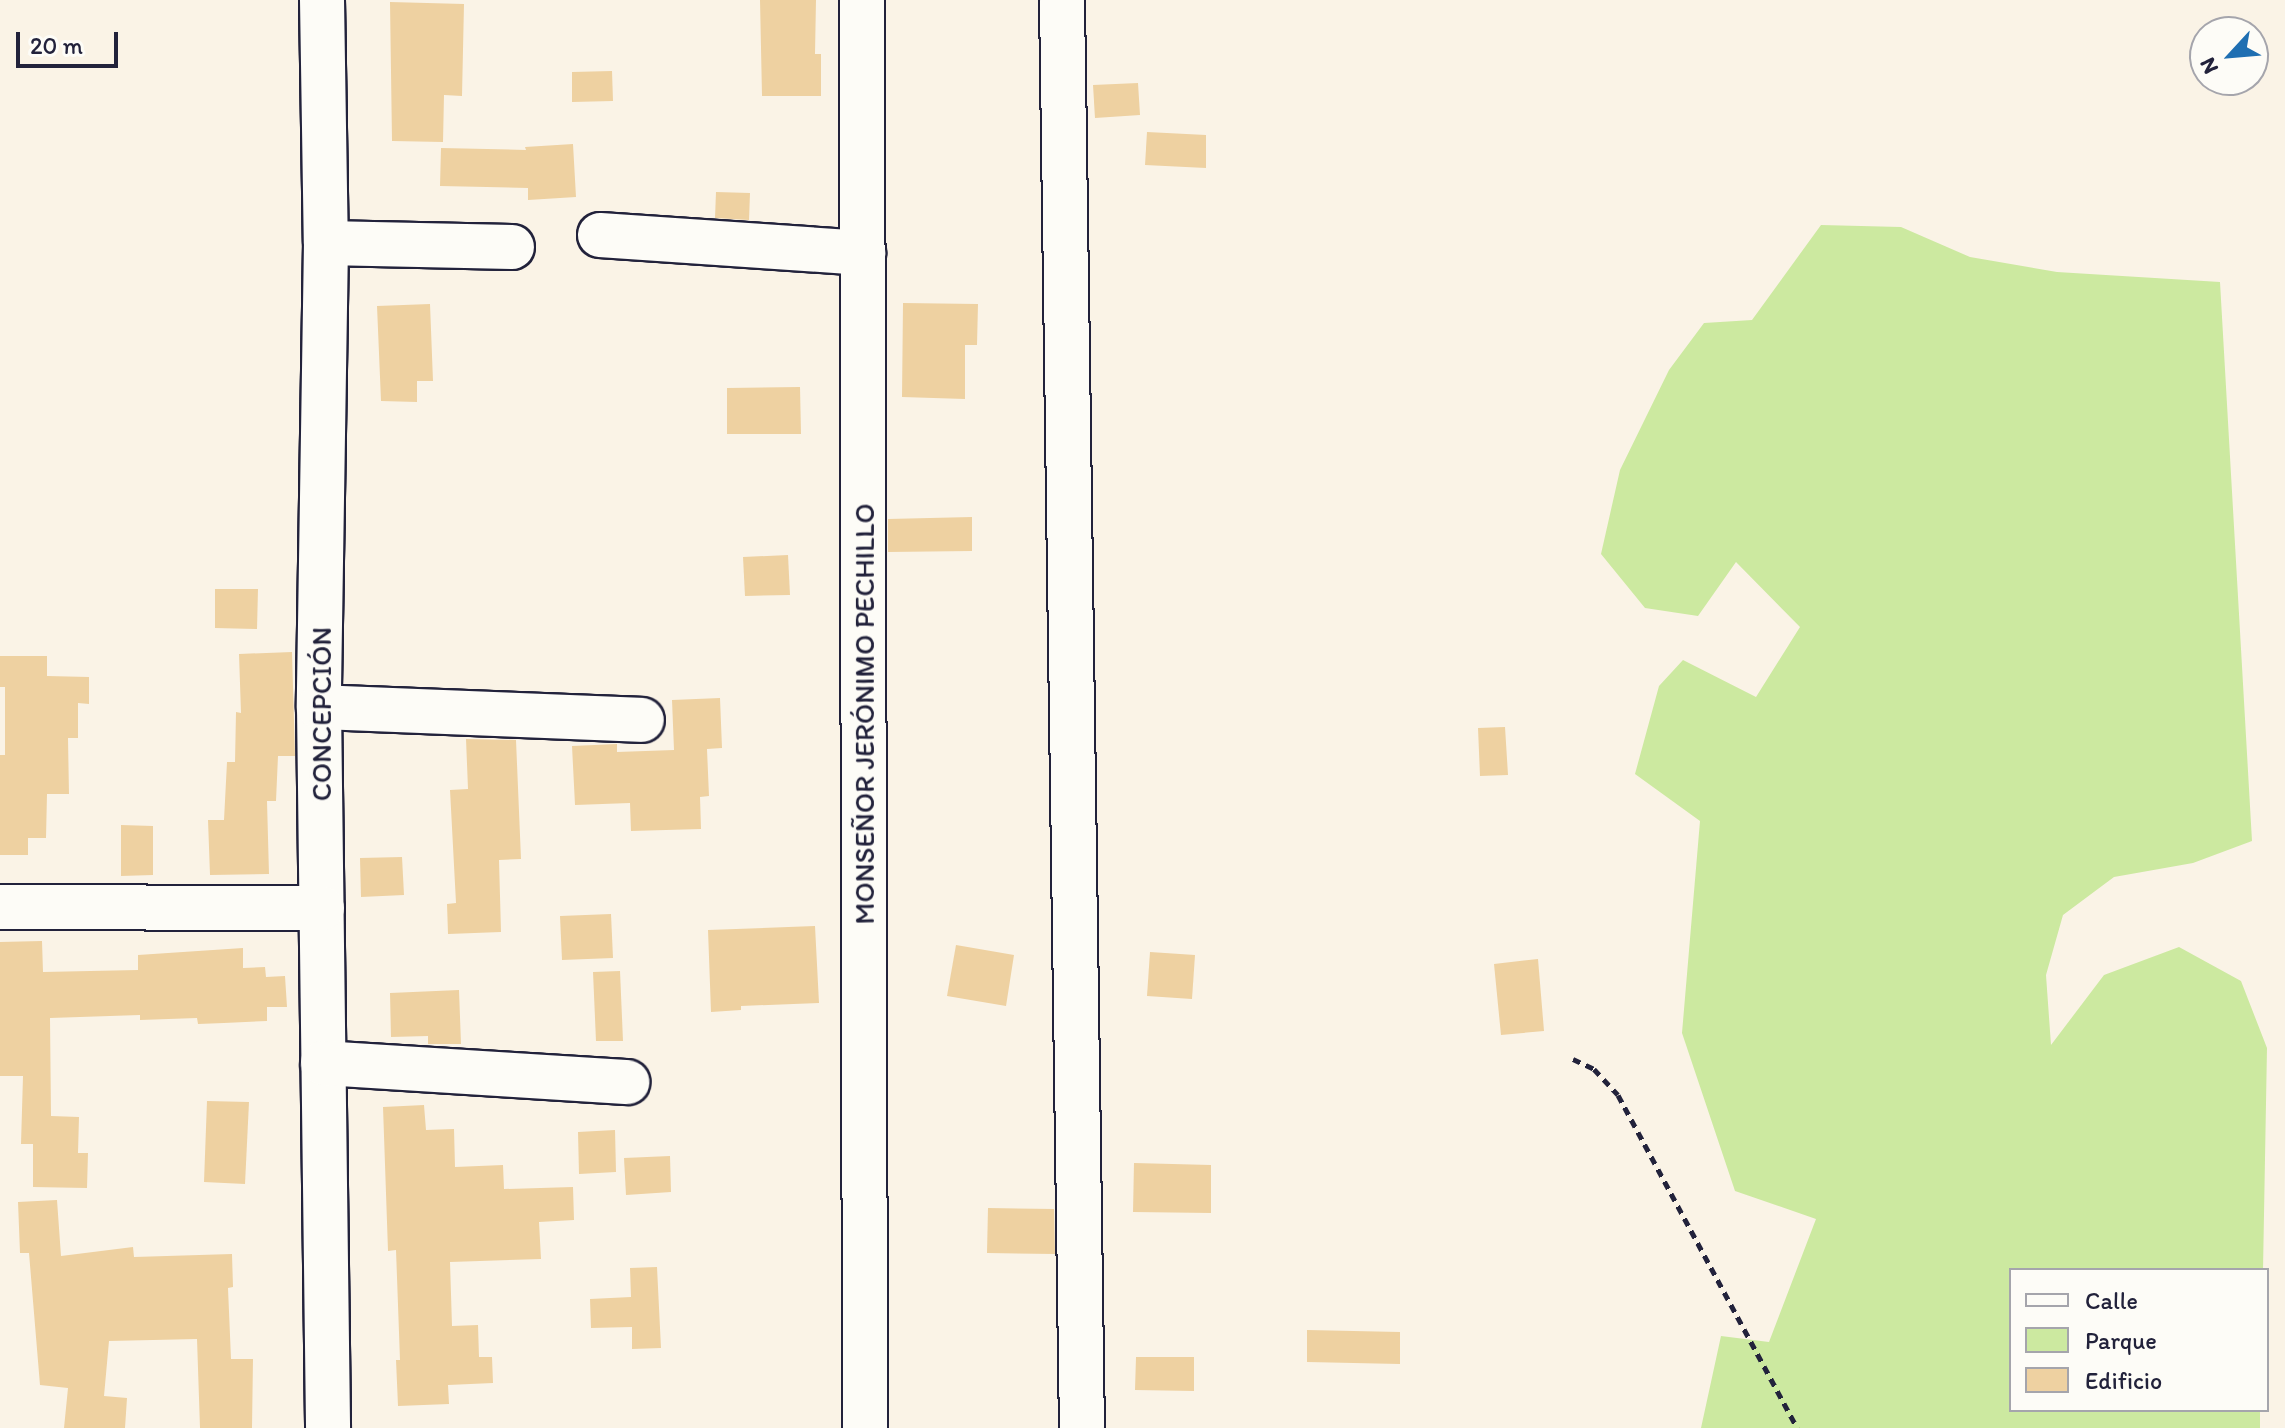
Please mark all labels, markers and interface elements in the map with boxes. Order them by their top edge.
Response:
scale bar [20,16,122,66]
north arrow [2189,16,2269,96]
text: 20 m [30,31,83,60]
text: N [2193,53,2224,78]
street label: MONSEÑOR JERÓNIMO PECHILLO [847,503,881,925]
street label: CONCEPCIÓN [304,627,338,801]
legend [2009,1268,2269,1412]
text: Calle [2085,1286,2138,1315]
text: Parque [2085,1326,2157,1355]
text: Edificio [2085,1366,2162,1395]

